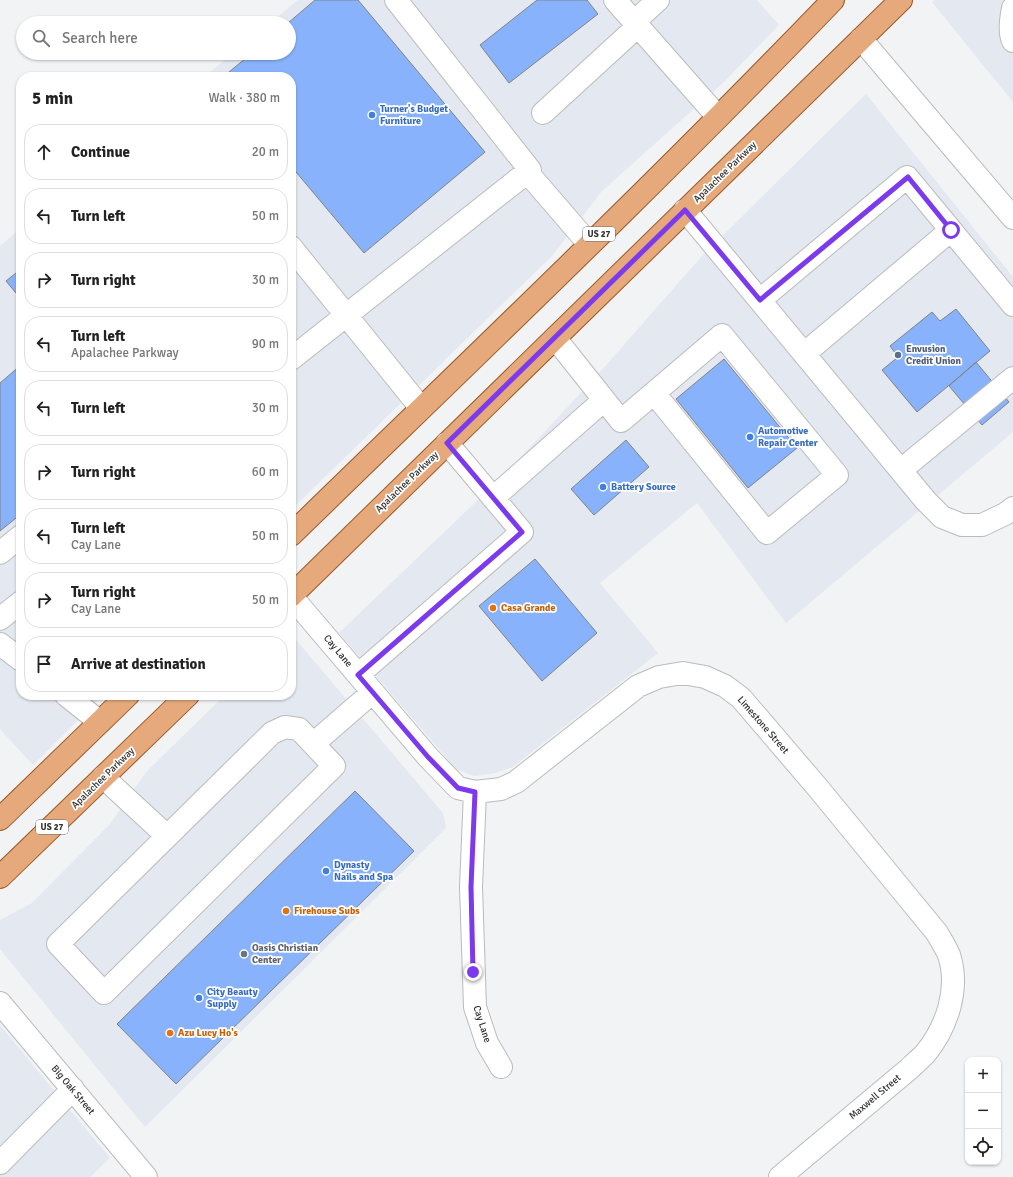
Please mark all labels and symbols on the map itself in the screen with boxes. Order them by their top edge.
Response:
place label: Turner's Budget Furniture [380,103,448,127]
marker: Turner's Budget Furniture [367,110,377,120]
street label: Apalachee Parkway [691,139,759,205]
route start [942,221,960,239]
road number: US 27 [583,227,615,241]
place label: Envusion Credit Union [906,343,962,367]
marker: Envusion Credit Union [893,350,903,360]
place label: Automotive Repair Center [758,425,818,449]
marker: Automotive Repair Center [745,432,755,442]
street label: Apalachee Parkway [373,449,441,515]
place label: Battery Source [611,481,676,493]
marker: Battery Source [598,482,608,492]
place label: Casa Grande [501,602,555,614]
marker: Casa Grande [488,603,498,613]
street label: Cay Lane [321,632,355,670]
street label: Limestone Street [735,694,792,757]
street label: Apalachee Parkway [69,745,137,811]
road number: US 27 [36,820,68,834]
place label: Dynasty Nails and Spa [334,859,393,883]
marker: Dynasty Nails and Spa [321,866,331,876]
place label: Firehouse Subs [294,905,360,917]
marker: Firehouse Subs [281,906,291,916]
place label: Oasis Christian Center [252,942,319,966]
marker: Oasis Christian Center [239,949,249,959]
route end [464,963,482,981]
place label: City Beauty Supply [207,986,258,1010]
marker: City Beauty Supply [194,993,204,1003]
street label: Cay Lane [470,1004,494,1044]
place label: Azu Lucy Ho's [178,1027,238,1039]
marker: Azu Lucy Ho's [165,1028,175,1038]
street label: Big Oak Street [49,1063,98,1118]
street label: Maxwell Street [847,1072,904,1122]

